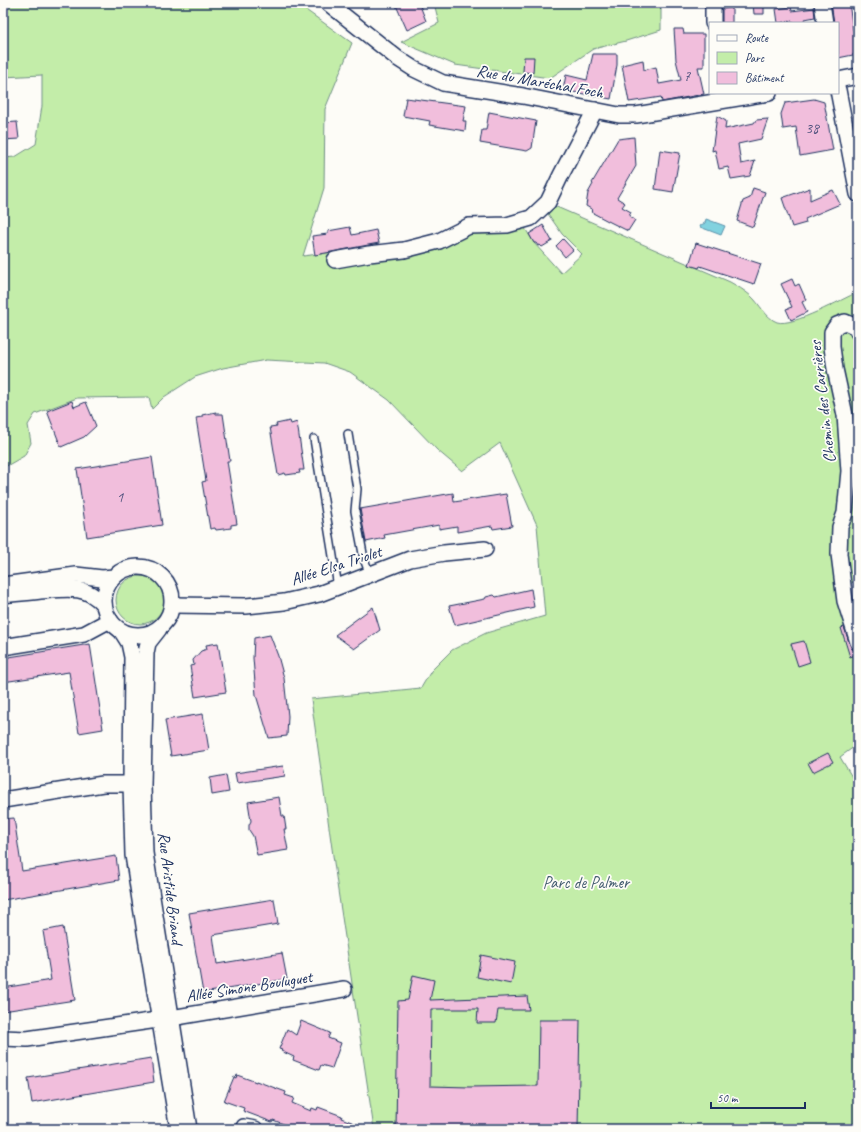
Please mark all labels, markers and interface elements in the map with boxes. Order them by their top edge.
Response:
legend [709,22,839,94]
text: Route [745,30,769,46]
text: Parc [745,50,765,66]
street label: Rue du Maréchal Foch [475,60,606,103]
house number: 7 [684,67,692,86]
text: Bâtiment [745,70,784,86]
house number: 38 [805,119,820,138]
street label: Chemin des Carrières [804,339,840,464]
house number: 1 [117,488,125,507]
street label: Allée Elsa Triolet [288,540,386,590]
street label: Rue Aristide Briand [153,831,188,948]
park label: Parc de Palmer [543,872,631,893]
street label: Allée Simone Bouluguet [184,966,316,1007]
scale bar [711,1084,805,1110]
text: 50 m [717,1090,739,1106]

